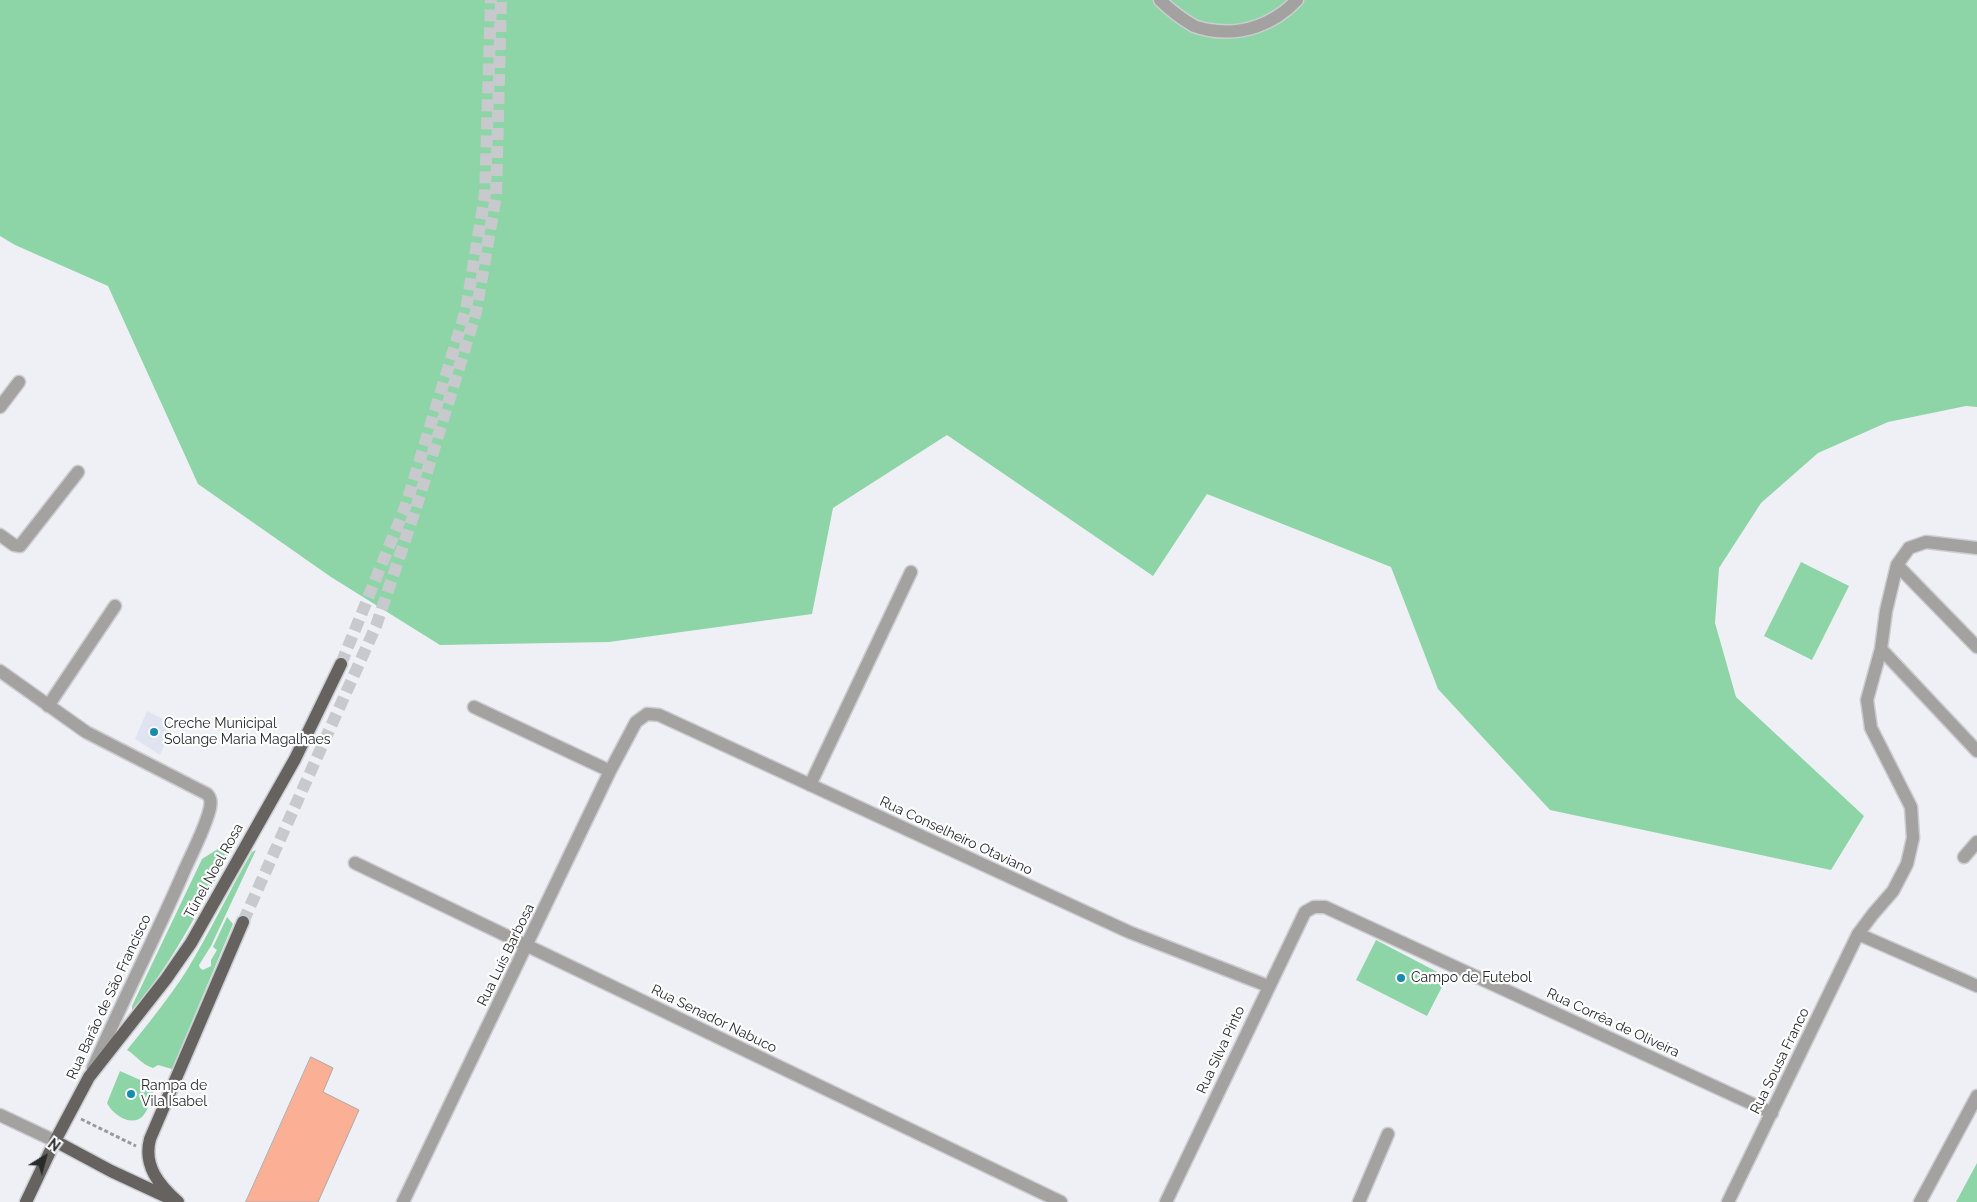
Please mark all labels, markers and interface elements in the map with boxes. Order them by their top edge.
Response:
place label: Creche Municipal Solange Maria Magalhaes [164,716,331,749]
marker: Creche Municipal Solange Maria Magalhaes [148,726,160,738]
street label: Rua Conselheiro Otaviano [877,793,1035,879]
street label: Túnel Noel Rosa [181,821,247,921]
street label: Rua Luís Barbosa [474,901,538,1009]
street label: Rua Barão de São Francisco [63,912,155,1082]
place label: Campo de Futebol [1411,970,1532,986]
marker: Campo de Futebol [1395,972,1407,984]
street label: Rua Senador Nabuco [648,981,780,1057]
street label: Rua Corrêa de Oliveira [1544,985,1682,1061]
street label: Rua Silva Pinto [1193,1003,1249,1097]
street label: Rua Sousa Franco [1747,1005,1813,1117]
place label: Rampa de Vila Isabel [141,1078,207,1110]
marker: Rampa de Vila Isabel [125,1088,137,1100]
north arrow [20,1132,70,1182]
text: N [45,1135,63,1155]

